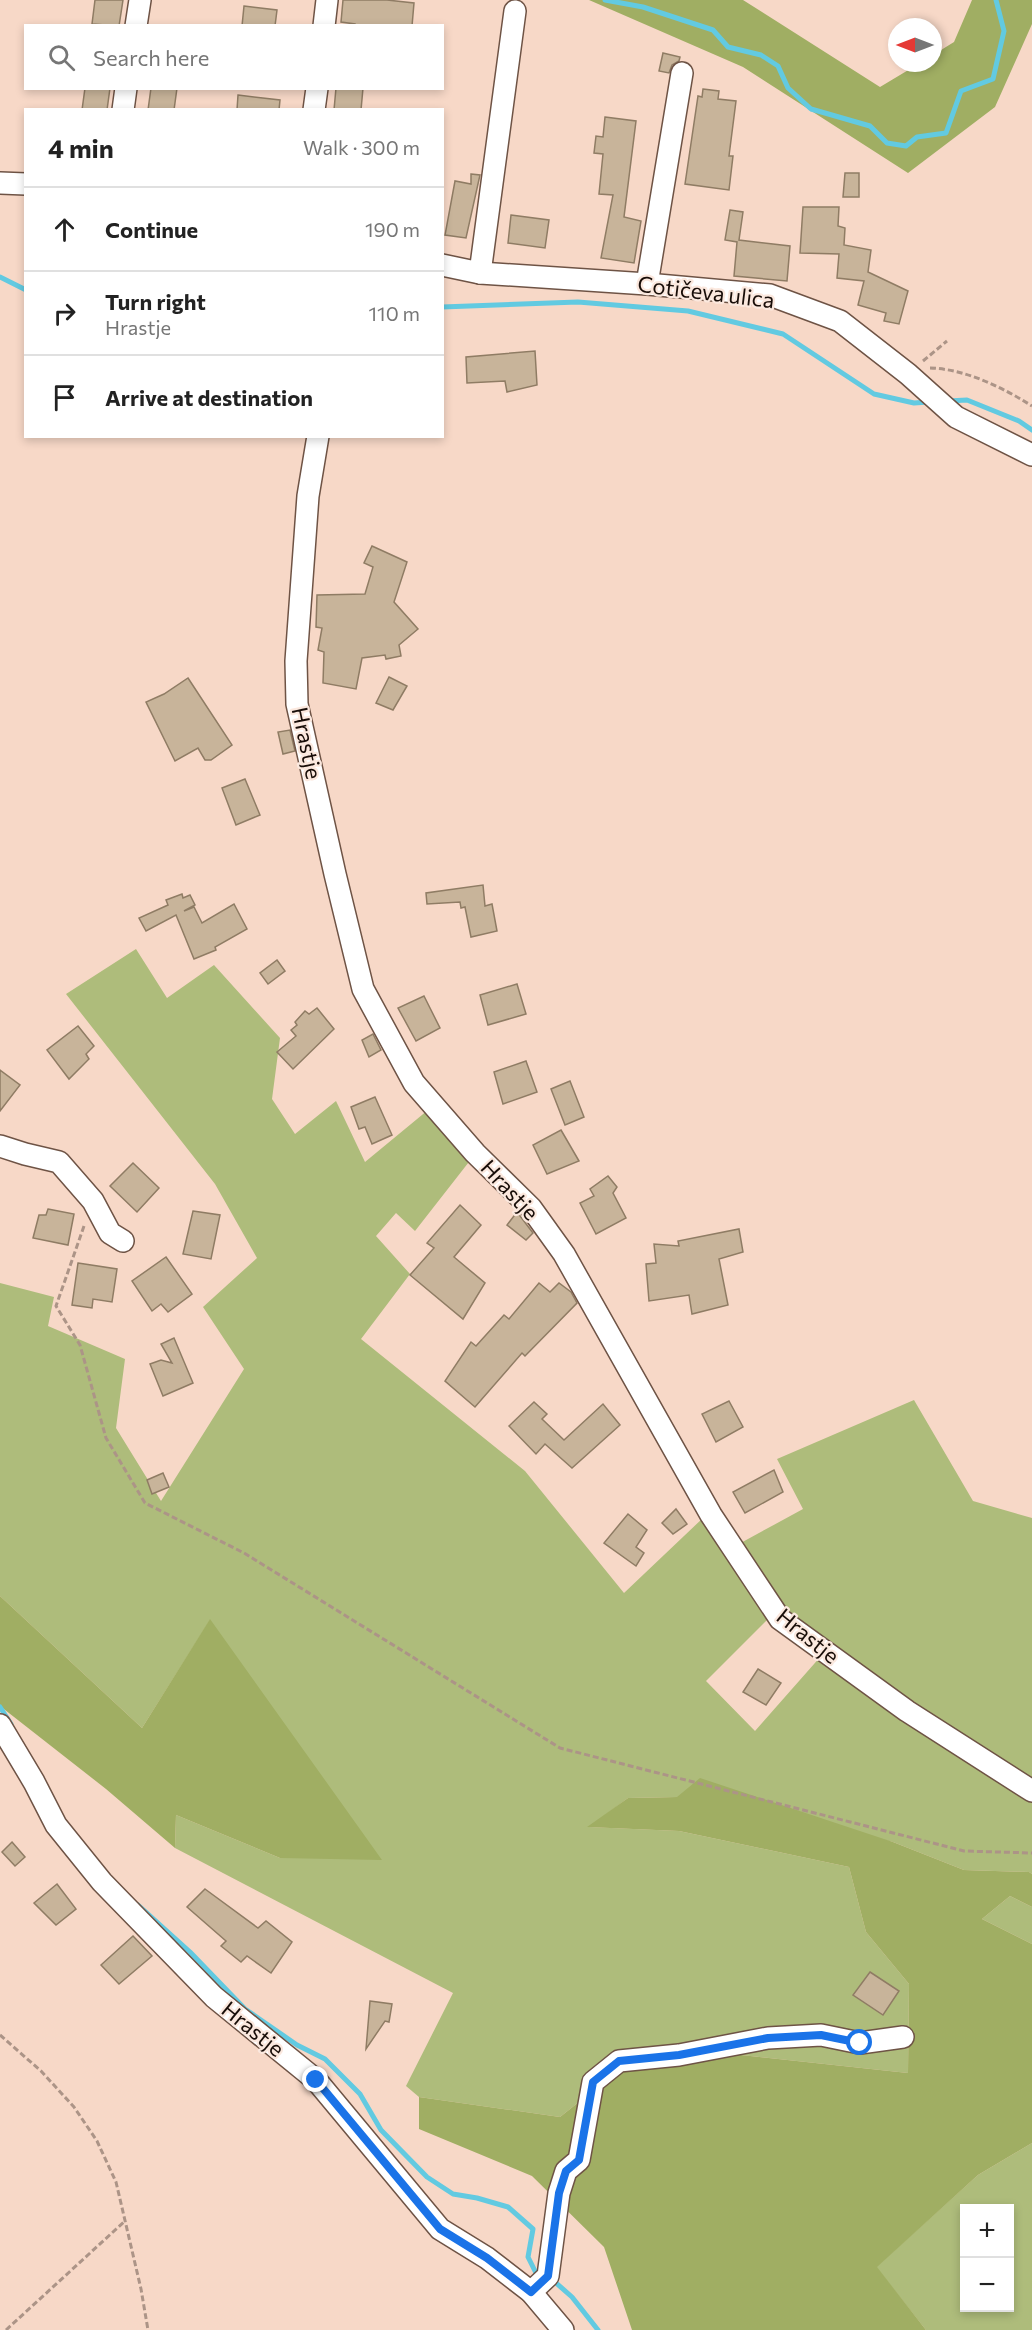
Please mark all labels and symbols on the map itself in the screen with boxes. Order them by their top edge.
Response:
north arrow [888,18,942,72]
street label: Cotičeva ulica [636,270,776,313]
street label: Hrastje [287,705,328,781]
street label: Hrastje [476,1154,545,1225]
street label: Hrastje [772,1602,845,1669]
street label: Hrastje [217,1995,290,2062]
route start [846,2029,872,2055]
route end [302,2066,328,2092]

